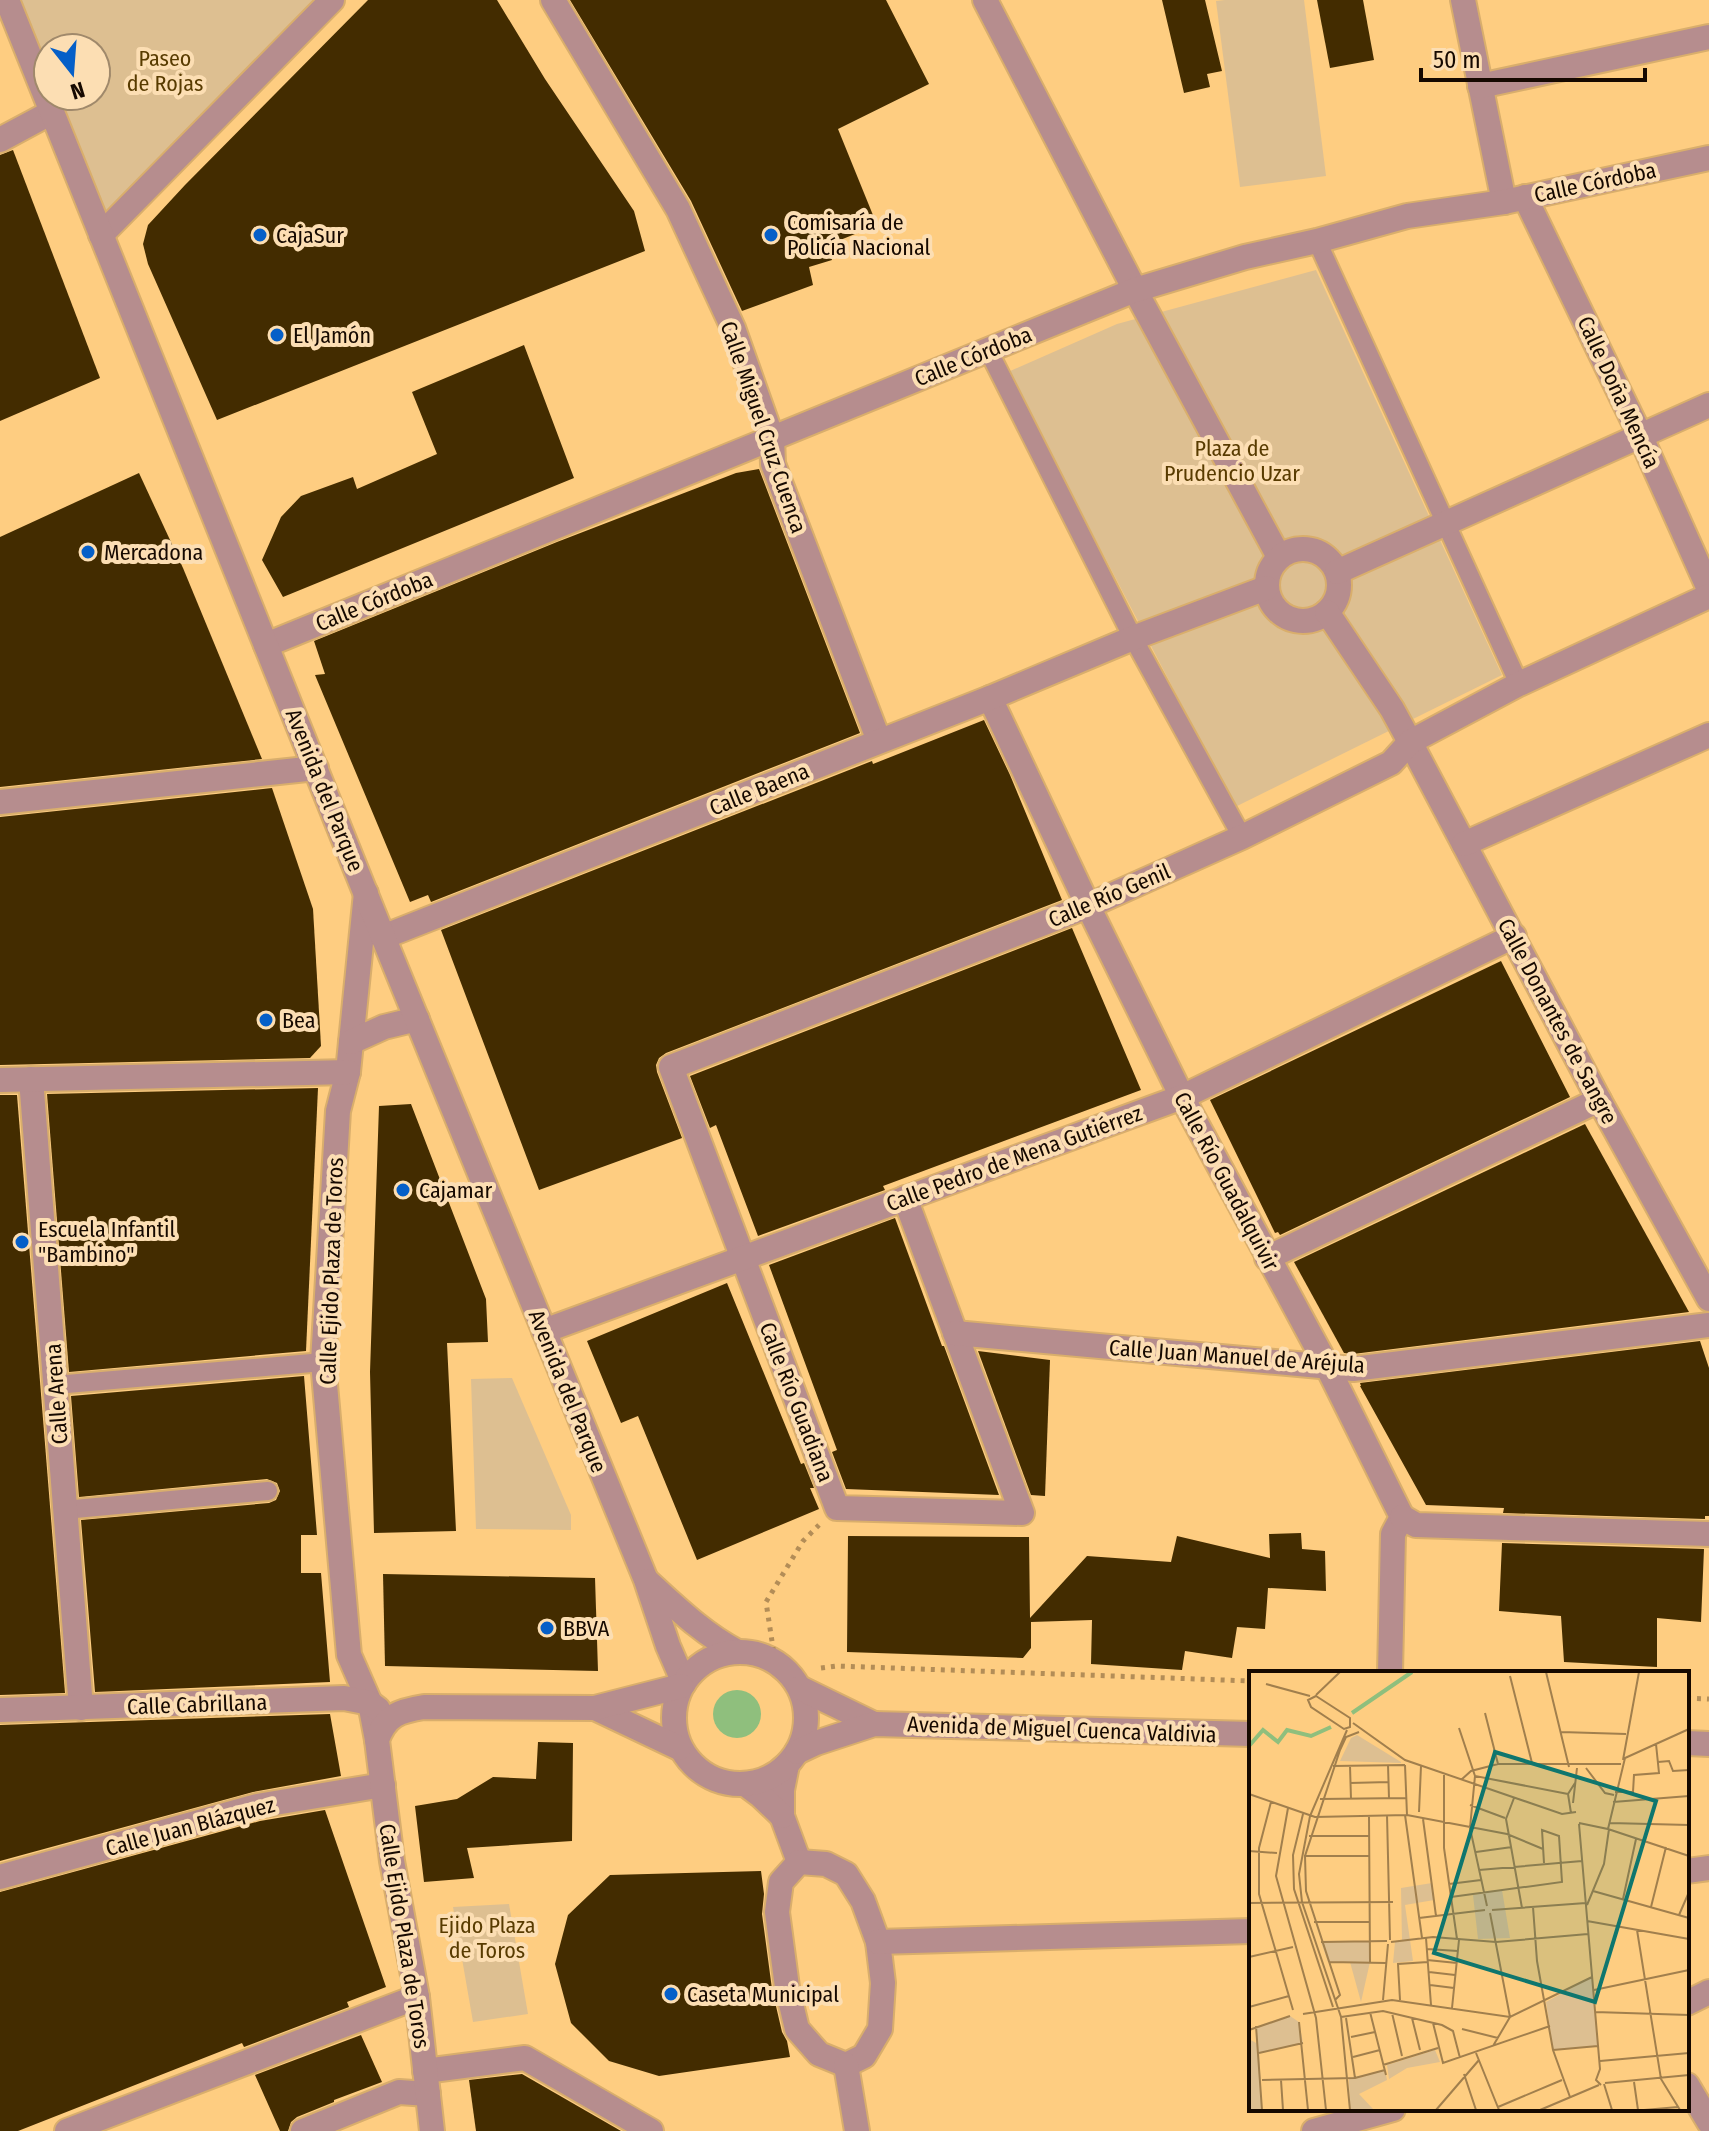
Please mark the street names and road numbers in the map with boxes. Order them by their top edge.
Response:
street label: Calle Córdoba [1532,156,1659,209]
street label: Calle Doña Mencía [1571,312,1666,473]
street label: Calle Miguel Cruz Cuenca [715,318,812,537]
street label: Calle Córdoba [911,321,1036,392]
street label: Calle Córdoba [312,566,437,637]
street label: Avenida del Parque [280,705,369,875]
street label: Calle Baena [705,757,813,822]
street label: Calle Río Genil [1044,858,1174,933]
street label: Calle Donantes de Sangre [1492,914,1623,1129]
street label: Calle Río Guadalquivir [1168,1087,1285,1275]
street label: Calle Pedro de Mena Gutiérrez [883,1099,1146,1217]
street label: Calle Ejido Plaza de Toros [314,1157,349,1385]
street label: Avenida del Parque [523,1306,612,1476]
street label: Calle Río Guadiana [754,1319,839,1486]
street label: Calle Juan Manuel de Aréjula [1108,1334,1366,1379]
street label: Calle Arena [40,1343,73,1445]
street label: Calle Cabrillana [126,1689,268,1720]
street label: Avenida de Miguel Cuenca Valdivia [907,1711,1217,1748]
street label: Calle Juan Blázquez [103,1791,278,1862]
street label: Calle Ejido Plaza de Toros [373,1822,436,2051]

